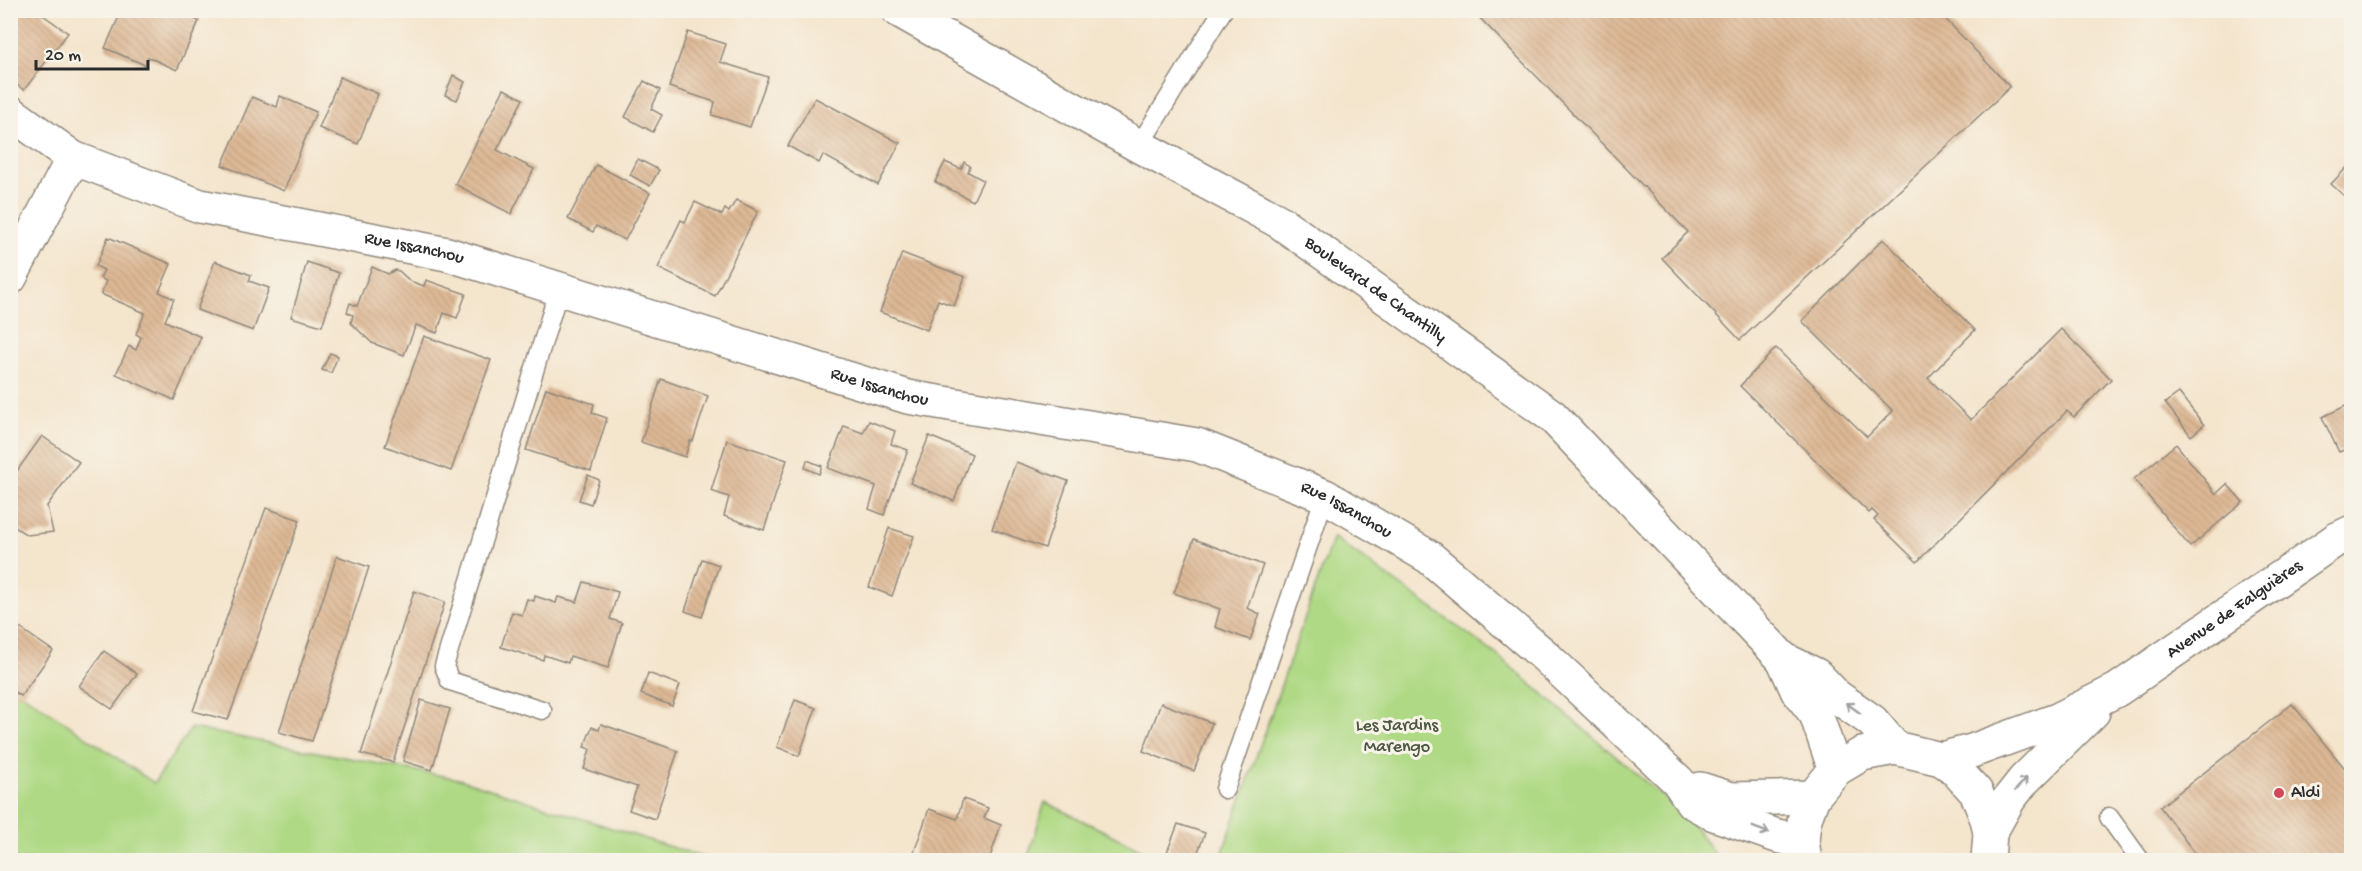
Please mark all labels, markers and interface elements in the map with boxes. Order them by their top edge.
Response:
scale bar [36,33,148,71]
text: 20 m [45,46,81,67]
street label: Rue Issanchou [363,228,467,269]
street label: Boulevard de Chantilly [1299,232,1451,348]
street label: Rue Issanchou [828,363,931,411]
street label: Rue Issanchou [1297,477,1396,544]
street label: Avenue de Falguières [2163,555,2307,663]
one-way arrow [1845,702,1861,714]
park label: Les Jardins Marengo [1356,716,1440,758]
one-way arrow [2014,777,2028,792]
place label: Aldi [2291,783,2320,804]
marker: Aldi [2272,786,2286,800]
one-way arrow [1752,825,1770,836]

